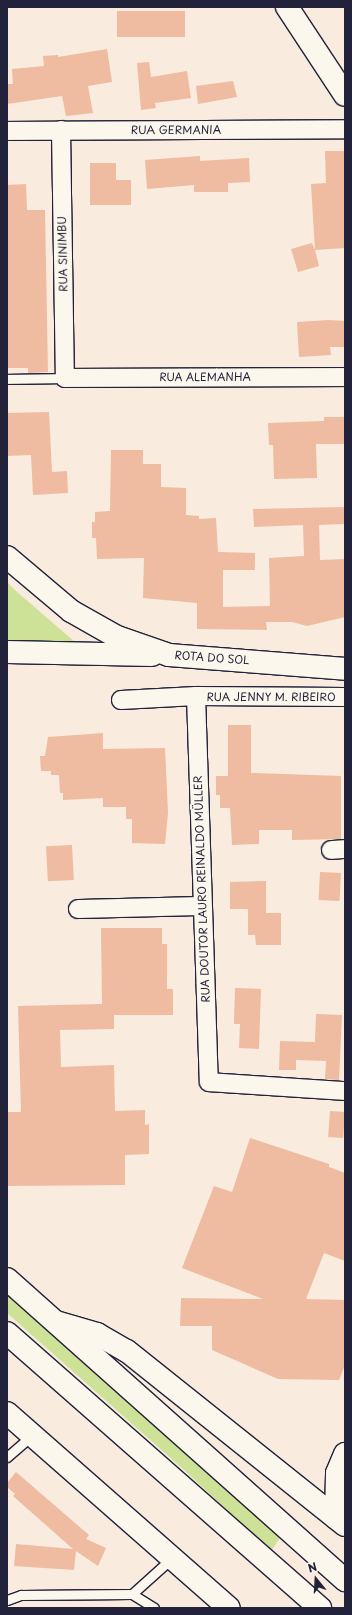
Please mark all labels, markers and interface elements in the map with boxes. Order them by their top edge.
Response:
street label: RUA GERMANIA [131,123,221,137]
street label: RUA SINIMBU [56,215,70,293]
street label: RUA ALEMANHA [158,370,252,384]
street label: ROTA DO SOL [173,649,251,667]
street label: RUA JENNY M. RIBEIRO [206,690,336,704]
street label: RUA DOUTOR LAURO REINALDO MÜLLER [191,772,213,1006]
text: N [305,1558,319,1577]
north arrow [296,1559,336,1599]

